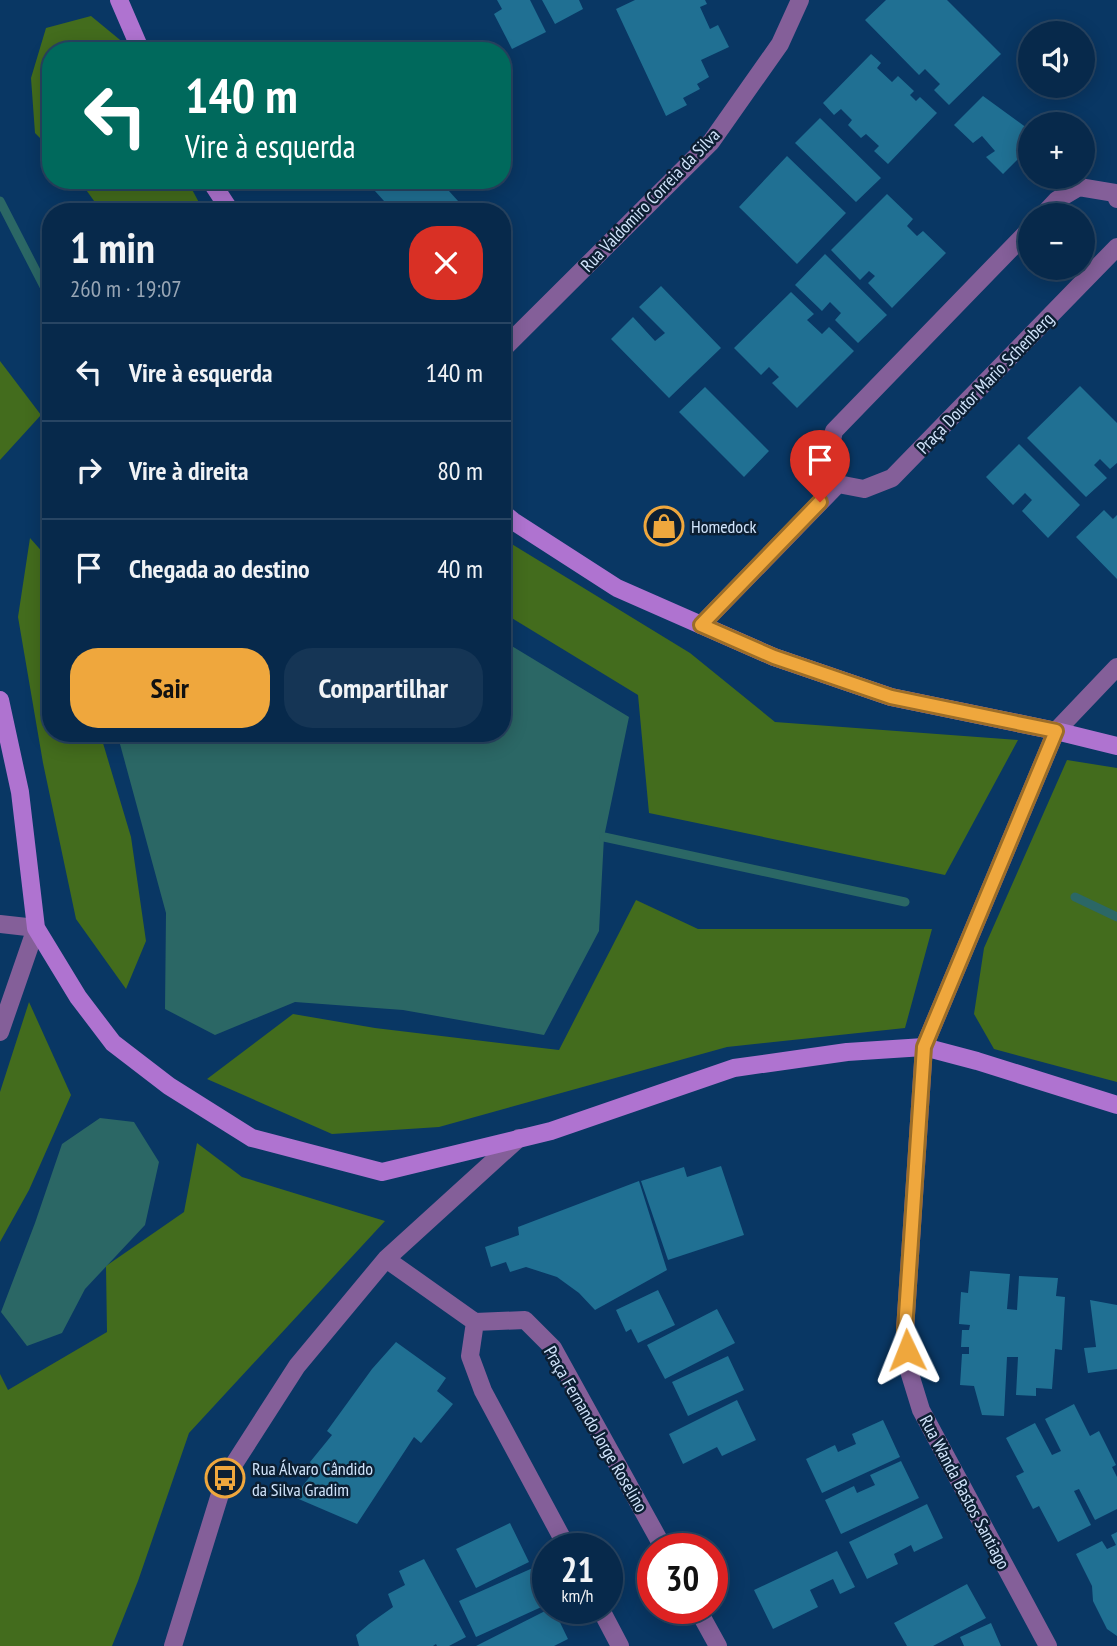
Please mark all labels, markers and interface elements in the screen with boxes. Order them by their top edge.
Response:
map controls [1018,21,1095,280]
button: sound [1018,21,1095,98]
text: 140 m [185,63,298,127]
icon: left [70,70,161,161]
button: + [1018,112,1095,189]
street label: Rua Valdomiro Correia da Silva [576,124,724,276]
text: Vire à esquerda [185,125,356,167]
button: − [1018,203,1095,280]
text: 1 min [70,220,155,275]
button: close [409,226,483,300]
text: 260 m · 19:07 [70,274,182,303]
street label: Praça Doutor Mario Schenberg [911,307,1059,459]
icon: left [70,353,108,391]
text: Vire à esquerda [129,356,272,389]
text: 140 m [425,356,483,389]
pin [790,430,850,502]
icon: arrive [801,441,839,479]
icon: right [70,451,108,489]
text: Vire à direita [129,454,248,487]
text: 80 m [437,454,483,487]
shop icon: Homedock [643,505,685,547]
place label: Homedock [691,515,757,538]
icon: arrive [70,549,108,587]
text: Chegada ao destino [129,552,310,585]
text: 40 m [437,552,483,585]
button: Sair [70,648,270,728]
button: Compartilhar [284,648,483,728]
position arrow [870,1313,944,1387]
street label: Praça Fernando Jorge Roselino [539,1342,653,1517]
street label: Rua Wanda Bastos Santiago [915,1411,1015,1573]
bus stop icon: Rua Álvaro Cândido da Silva Gradim [204,1457,246,1499]
place label: Rua Álvaro Cândido da Silva Gradim [252,1457,373,1501]
speed limit sign: 30 [637,1533,728,1624]
text: 21 [561,1546,594,1592]
text: km/h [562,1584,593,1607]

